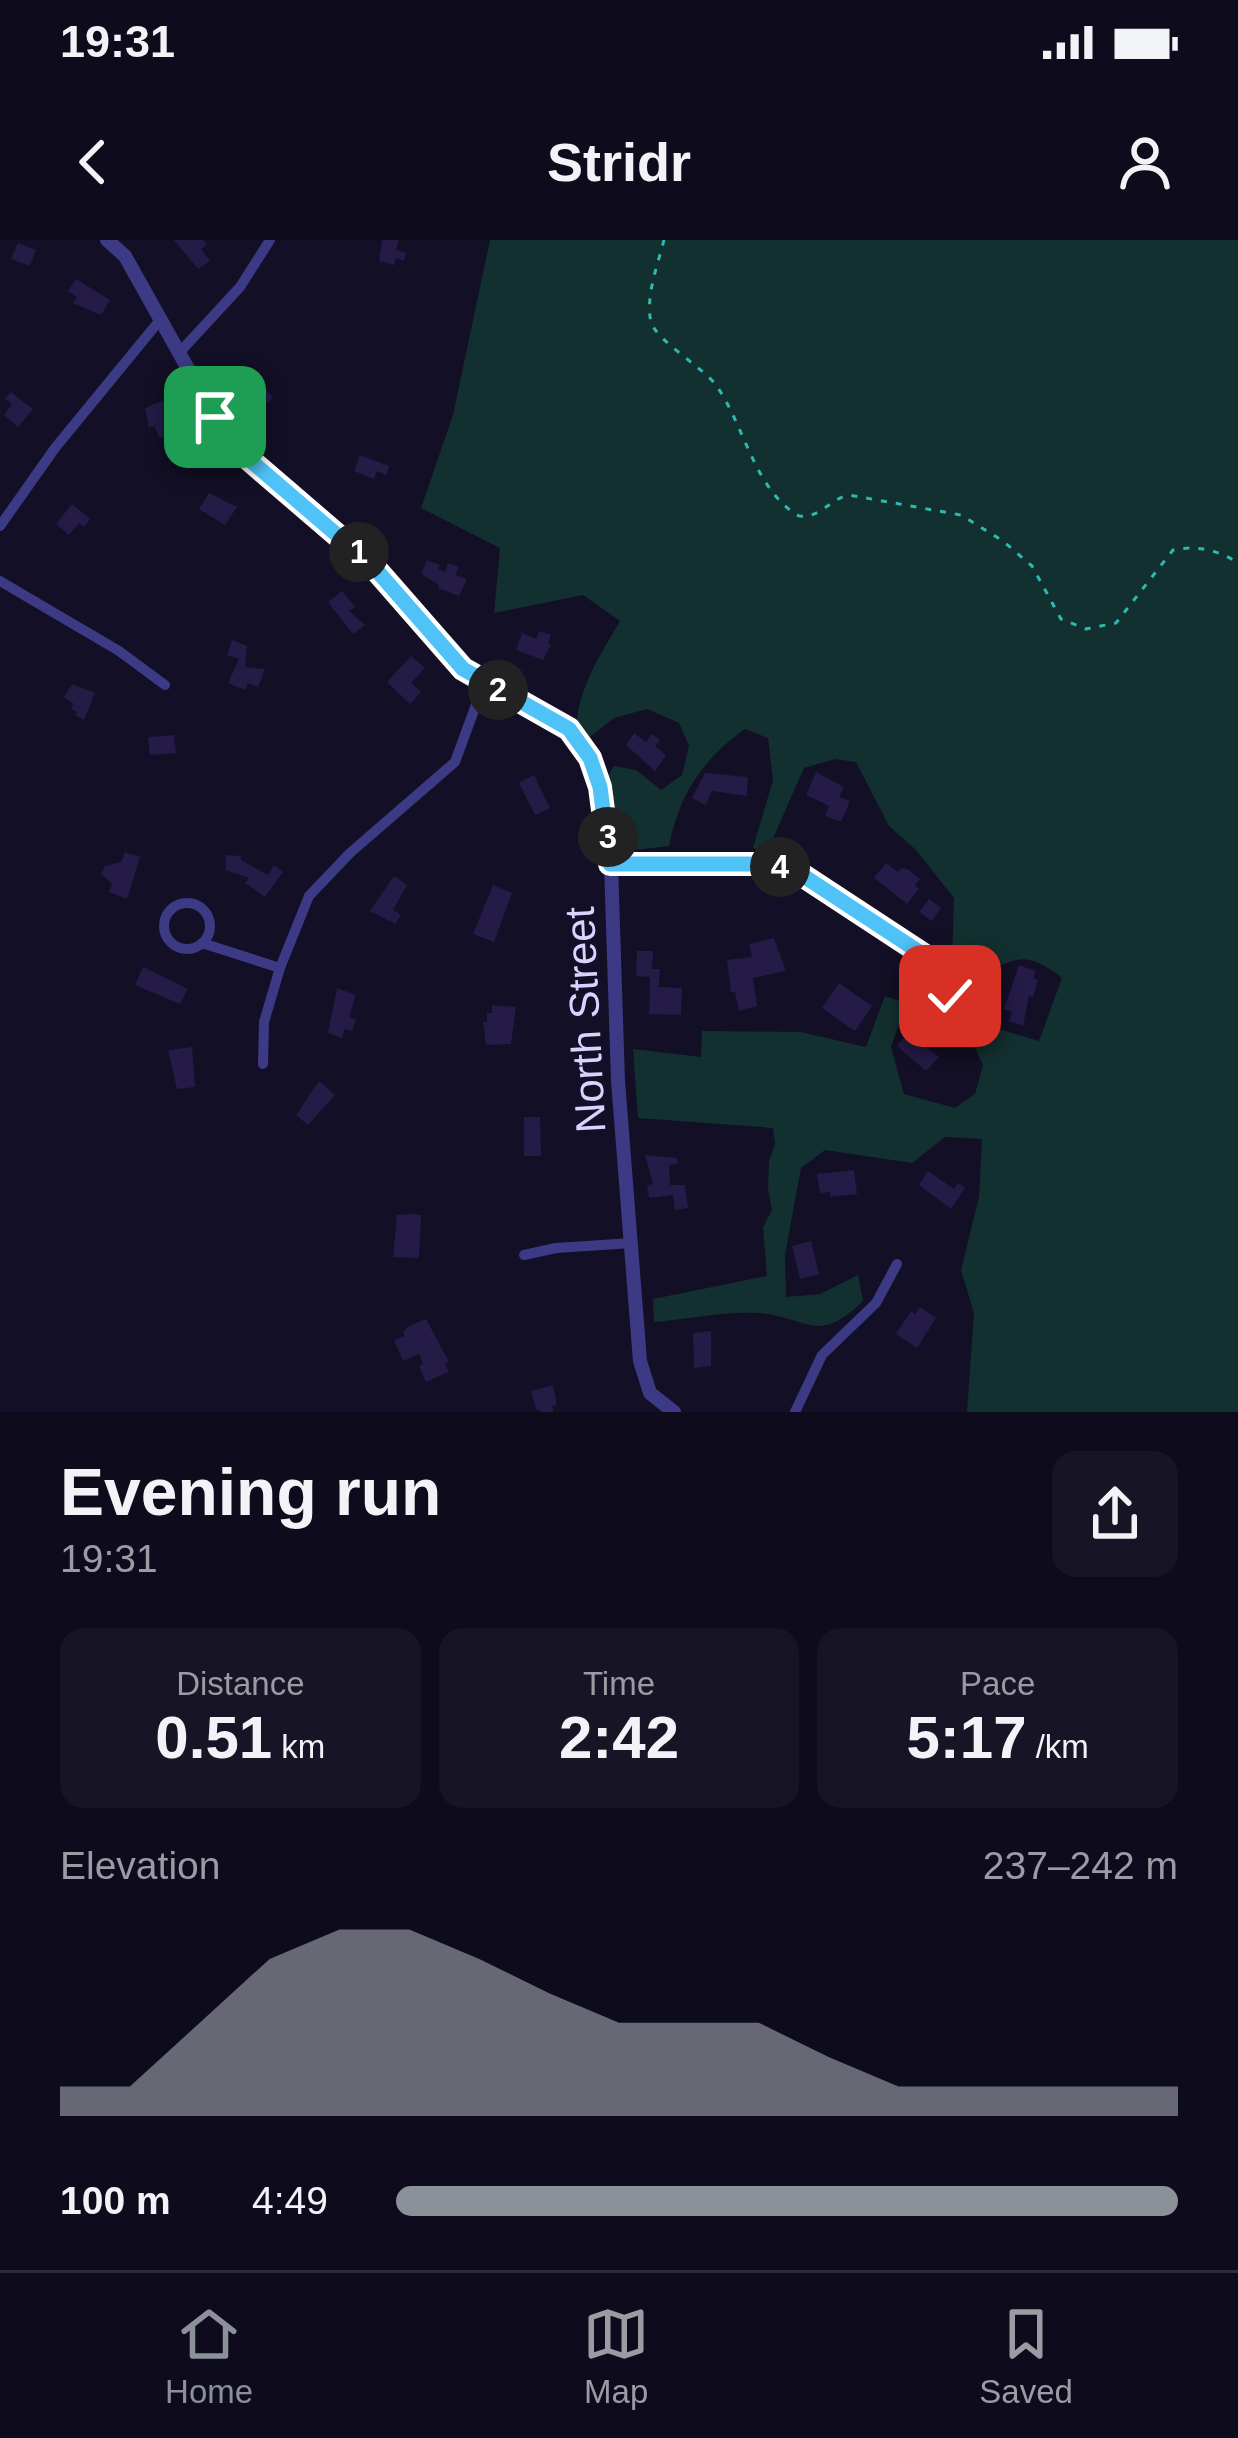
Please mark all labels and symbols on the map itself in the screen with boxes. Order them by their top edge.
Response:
pin [164,366,266,468]
pin: 1 [329,522,389,582]
pin: 2 [468,660,528,720]
pin: 3 [578,807,638,867]
pin: 4 [750,837,810,897]
street label: North Street [556,905,614,1134]
pin [899,945,1001,1047]

